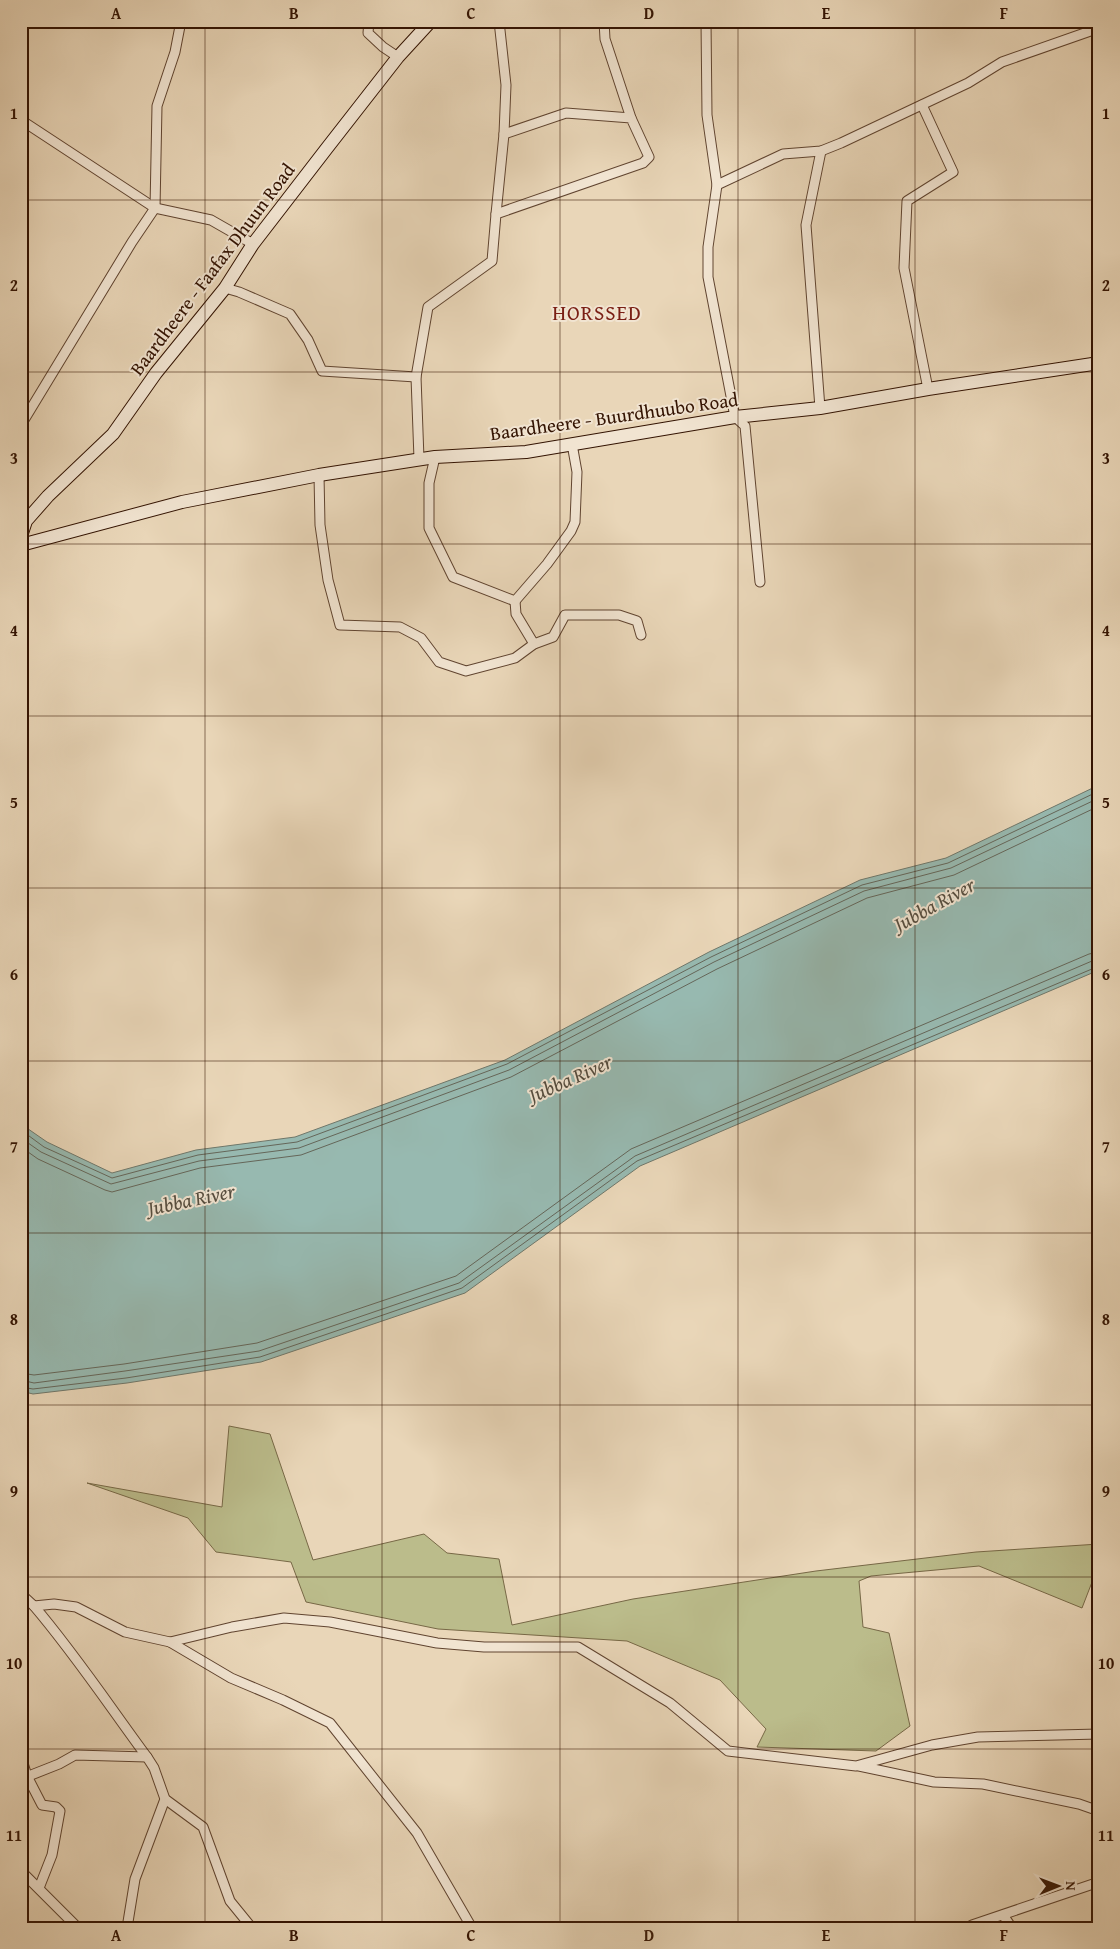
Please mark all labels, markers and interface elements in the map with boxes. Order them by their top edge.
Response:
text: A [111,1,122,25]
text: B [289,1,299,25]
text: C [466,1,476,25]
text: D [644,1,654,25]
text: E [822,1,831,25]
text: F [1000,1,1008,25]
text: 1 [10,101,18,125]
text: 1 [1102,101,1110,125]
street label: Baardheere - Faafax Dhuun Road [123,156,302,381]
text: 2 [10,273,18,297]
text: 2 [1102,273,1110,297]
district label: HORSSED [552,297,642,328]
street label: Baardheere - Buurdhuubo Road [488,385,741,447]
text: 3 [10,446,18,470]
text: 3 [1102,446,1110,470]
text: 4 [10,618,18,642]
text: 4 [1102,618,1110,642]
text: 5 [10,790,18,814]
text: 5 [1102,790,1110,814]
water label: Jubba River [886,870,980,940]
text: 6 [10,962,18,986]
text: 6 [1102,962,1110,986]
water label: Jubba River [521,1046,617,1110]
text: 7 [10,1134,18,1158]
text: 7 [1102,1134,1110,1158]
water label: Jubba River [142,1175,238,1223]
text: 8 [10,1307,18,1331]
text: 8 [1102,1307,1110,1331]
text: 9 [10,1479,18,1503]
text: 9 [1102,1479,1110,1503]
text: 10 [6,1651,22,1675]
text: 10 [1098,1651,1114,1675]
text: 11 [6,1823,22,1847]
text: 11 [1098,1823,1114,1847]
north arrow [1032,1862,1082,1912]
text: N [1061,1881,1081,1891]
text: A [111,1923,122,1947]
text: B [289,1923,299,1947]
text: C [466,1923,476,1947]
text: D [644,1923,654,1947]
text: E [822,1923,831,1947]
text: F [1000,1923,1008,1947]

